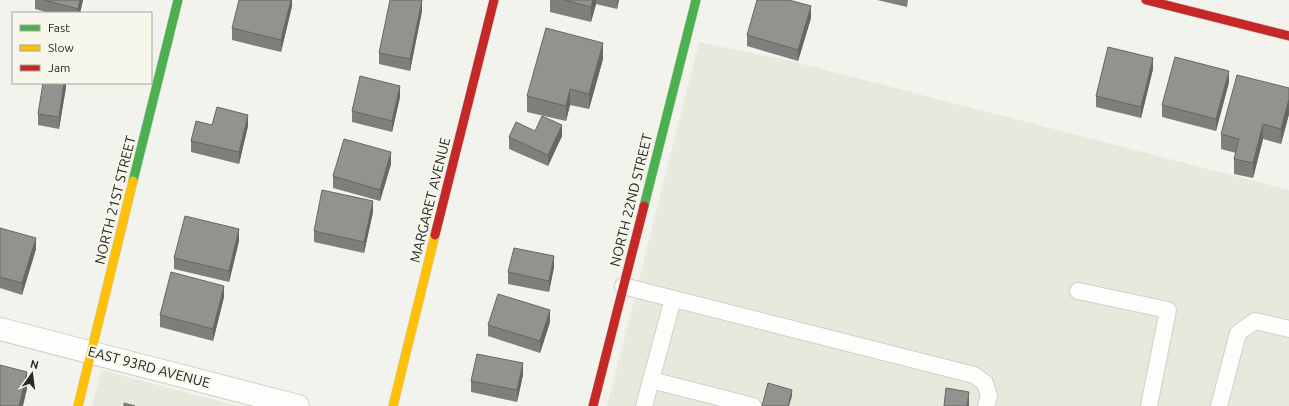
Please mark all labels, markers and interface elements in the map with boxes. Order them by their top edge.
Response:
legend [12,12,152,84]
text: Fast [48,21,70,34]
text: Slow [48,41,74,54]
text: Jam [48,61,70,74]
street label: NORTH 22ND STREET [607,132,655,268]
street label: NORTH 21ST STREET [91,134,139,266]
street label: MARGARET AVENUE [407,136,453,264]
street label: EAST 93RD AVENUE [86,343,212,391]
north arrow [12,354,52,394]
text: N [29,357,40,371]

